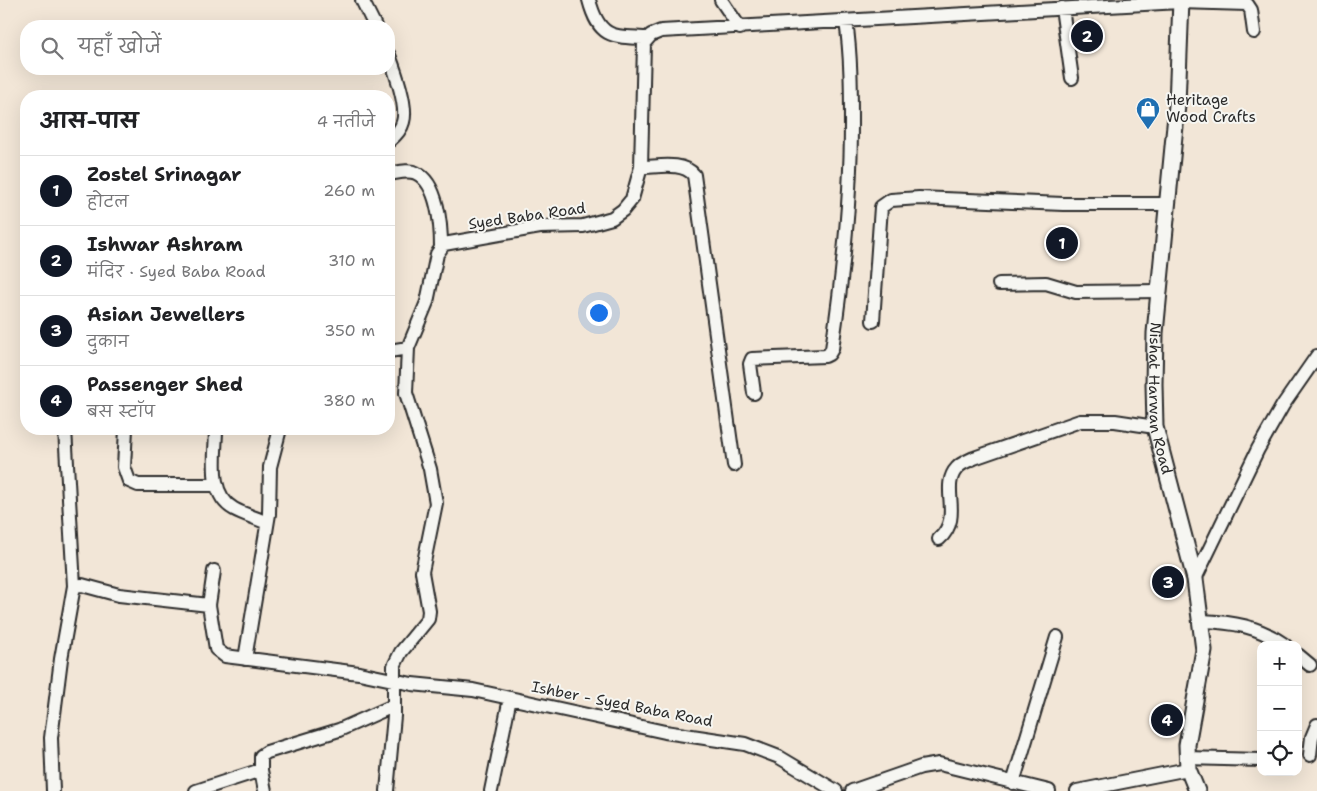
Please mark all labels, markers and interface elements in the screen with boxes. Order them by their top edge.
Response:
pin: 2 [1071,17,1103,55]
search box [20,20,395,75]
icon: search [38,34,66,62]
text: यहाँ खोजें [78,34,161,59]
place label: Heritage Wood Crafts [1166,90,1256,127]
shop icon: Heritage Wood Crafts [1135,96,1161,130]
text: आस-पास [40,107,138,135]
text: 4 नतीजे [317,111,375,132]
text: Zostel Srinagar [87,162,241,187]
text: 1 [52,180,60,201]
text: 260 m [323,180,375,201]
text: होटल [87,191,129,212]
street label: Syed Baba Road [467,198,587,234]
pin: 1 [1046,224,1078,262]
text: Ishwar Ashram [87,232,243,257]
text: 2 [50,250,62,271]
text: 310 m [328,250,375,271]
text: मंदिर · Syed Baba Road [87,261,266,282]
your location [586,300,612,326]
text: Asian Jewellers [87,302,245,327]
text: 3 [50,320,62,341]
text: 350 m [324,320,375,341]
street label: Nishat Harwan Road [1144,321,1177,477]
text: दुकान [87,331,129,352]
text: Passenger Shed [87,372,243,397]
text: 4 [50,390,62,411]
text: 380 m [323,390,375,411]
text: बस स्टॉप [87,401,155,422]
pin: 3 [1152,563,1184,601]
map controls [1257,641,1302,776]
button: + [1257,641,1302,686]
street label: Ishber - Syed Baba Road [530,677,715,731]
button: − [1257,686,1302,731]
pin: 4 [1151,701,1183,739]
button: locate [1257,731,1302,776]

